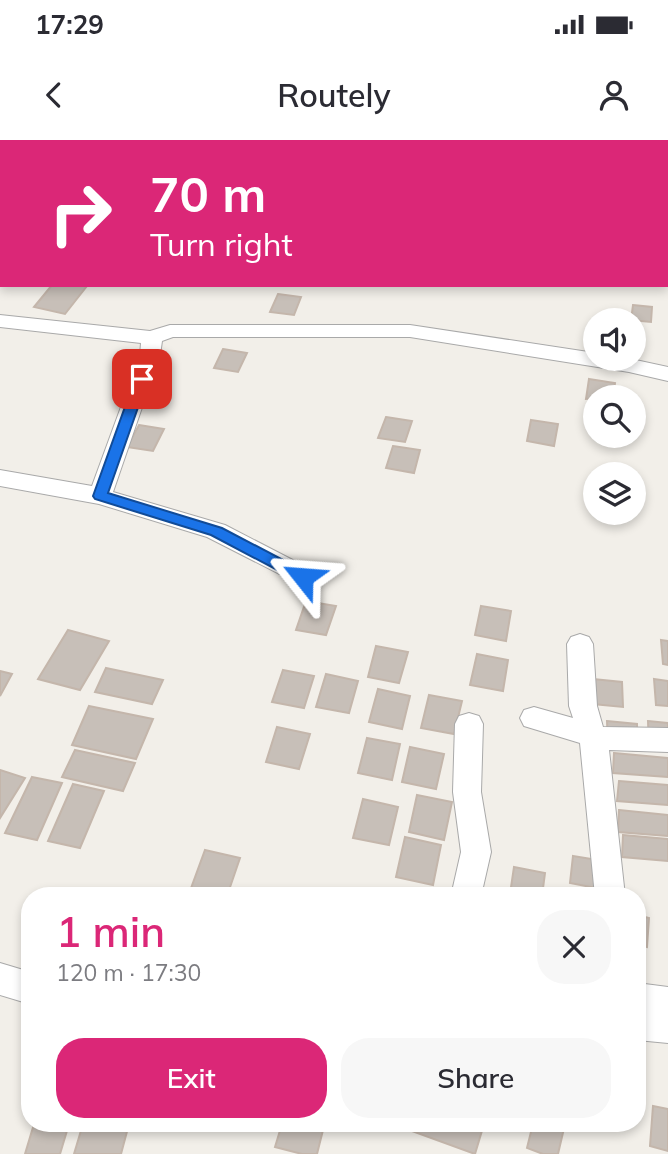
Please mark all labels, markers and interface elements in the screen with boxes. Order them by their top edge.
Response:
text: 17:29 [35,8,104,41]
text: Routely [277,75,391,115]
icon: back [35,76,73,114]
icon: person [595,76,633,114]
text: 70 m [150,163,266,224]
icon: right [35,168,126,259]
text: Turn right [150,224,293,264]
map controls [583,308,646,525]
button: sound [583,308,646,371]
pin [112,349,172,409]
icon: arrive [123,360,161,398]
button: search [583,385,646,448]
button: layers [583,462,646,525]
position arrow [266,540,340,614]
text: 1 min [56,905,165,958]
button: close [537,910,611,984]
text: 120 m · 17:30 [56,958,201,987]
button: Exit [56,1038,327,1118]
button: Share [341,1038,611,1118]

